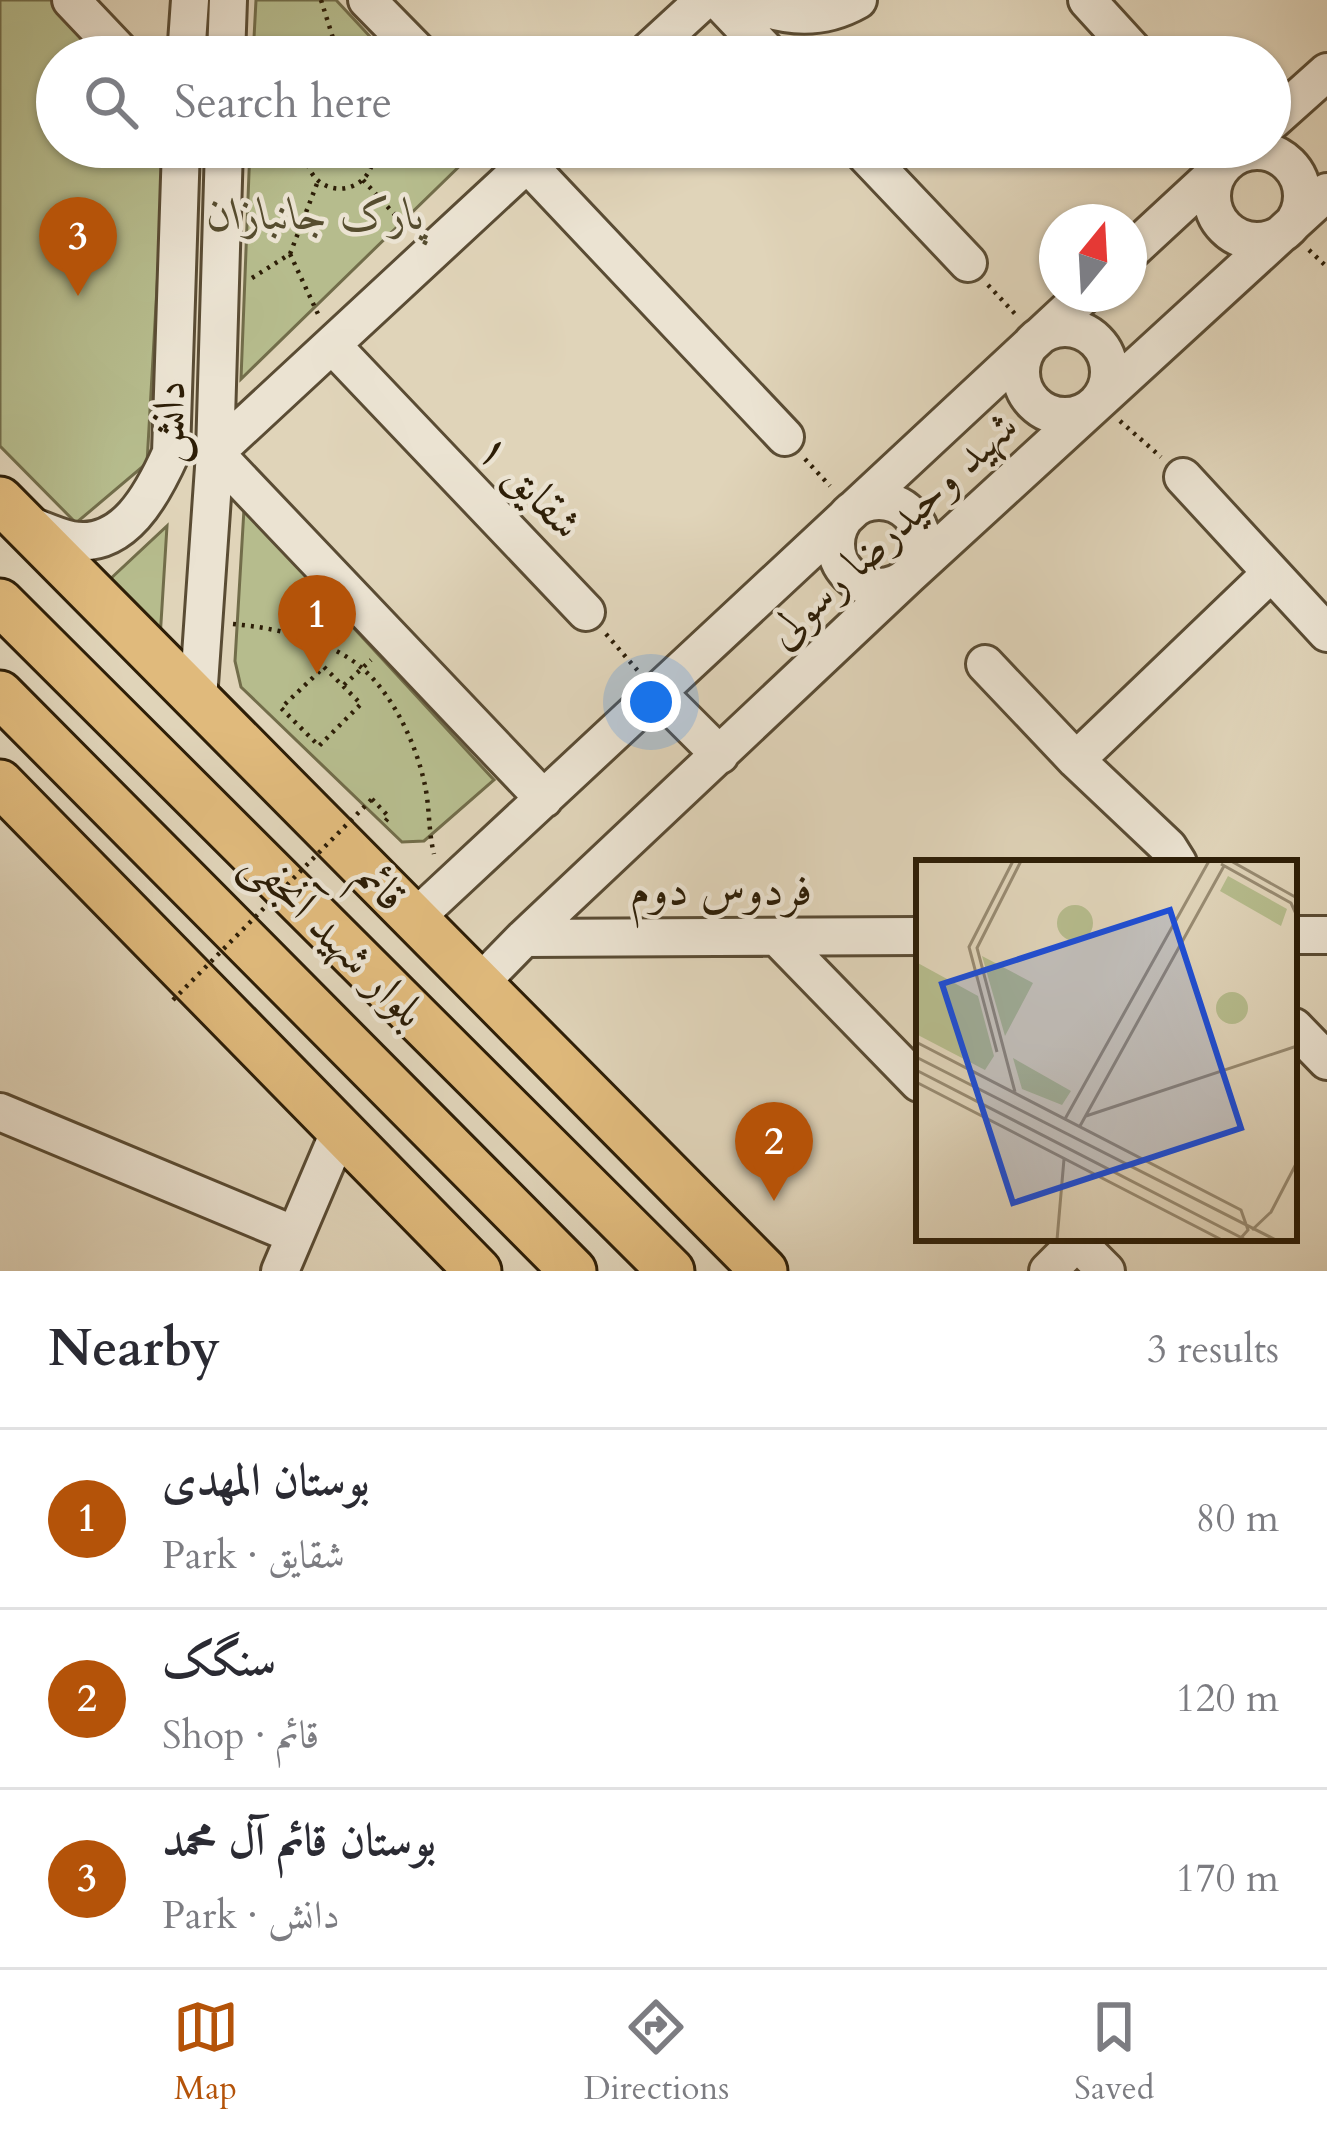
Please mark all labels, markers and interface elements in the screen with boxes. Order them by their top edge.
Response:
search box [36,36,1291,168]
icon: search [78,69,144,135]
text: Search here [174,72,392,133]
park label: پارک جانبازان [207,184,429,246]
pin: 3 [39,197,117,296]
north arrow [1039,204,1147,312]
street label: دانش [137,379,200,465]
street label: شهید وحیدرضا رسولی [753,397,1031,662]
street label: شقایق ۱ [464,419,596,553]
pin: 1 [278,575,356,674]
your location [621,672,681,732]
street label: بلوار شهید آنجفی [230,833,439,1042]
street label: قائم [337,847,420,930]
street label: فردوس دوم [630,860,812,929]
inset map [916,860,1297,1241]
pin: 2 [735,1102,813,1201]
text: Nearby [48,1314,220,1384]
text: 3 results [1147,1323,1279,1376]
text: بوستان المهدی [162,1450,370,1511]
text: 1 [77,1492,97,1545]
text: 80 m [1196,1492,1279,1545]
text: Park · شقایق [162,1529,345,1582]
text: سنگک [162,1630,276,1691]
text: 2 [77,1672,97,1725]
text: 120 m [1176,1672,1279,1725]
text: Shop · قائم [162,1709,319,1762]
text: بوستان قائم آل محمد [162,1810,436,1871]
text: 3 [77,1852,97,1905]
text: 170 m [1176,1852,1279,1905]
text: Park · دانش [162,1889,340,1942]
tab: Map [173,1994,239,2111]
tab: Directions [584,1994,729,2111]
tab: Saved [1074,1994,1154,2111]

